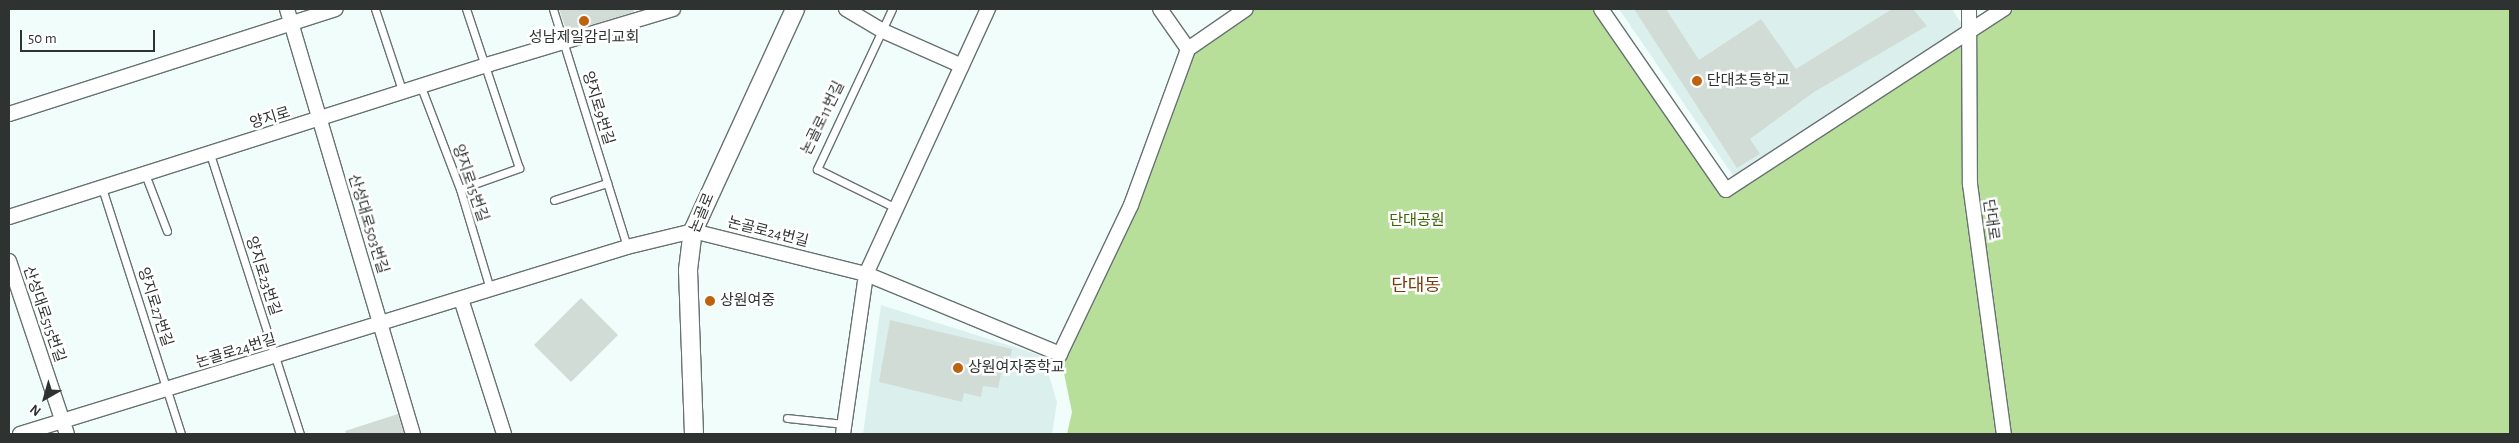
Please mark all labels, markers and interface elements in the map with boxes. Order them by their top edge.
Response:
marker: 성남제일감리교회 [578,15,590,27]
scale bar [22,20,158,52]
place label: 성남제일감리교회 [529,29,639,47]
text: 50 m [28,31,57,46]
street label: 양지로9번길 [578,69,618,147]
place label: 단대초등학교 [1707,72,1790,90]
marker: 단대초등학교 [1691,75,1703,87]
street label: 논골로11번길 [798,78,848,158]
street label: 양지로 [248,103,292,133]
street label: 양지로15번길 [448,142,492,224]
street label: 산성대로503번길 [344,172,392,276]
street label: 논골로 [686,190,718,236]
street label: 단대로 [1979,198,2003,242]
park label: 단대공원 [1389,212,1445,230]
street label: 논골로24번길 [726,213,810,251]
street label: 양지로23번길 [242,234,284,318]
street label: 산성대로515번길 [19,264,69,364]
street label: 양지로27번길 [134,265,176,349]
district label: 단대동 [1391,275,1441,297]
place label: 상원여중 [720,292,775,310]
marker: 상원여중 [704,295,716,307]
street label: 논골로24번길 [194,330,278,372]
place label: 상원여자중학교 [968,359,1065,377]
marker: 상원여자중학교 [952,362,964,374]
north arrow [20,373,70,423]
text: N [28,401,44,418]

